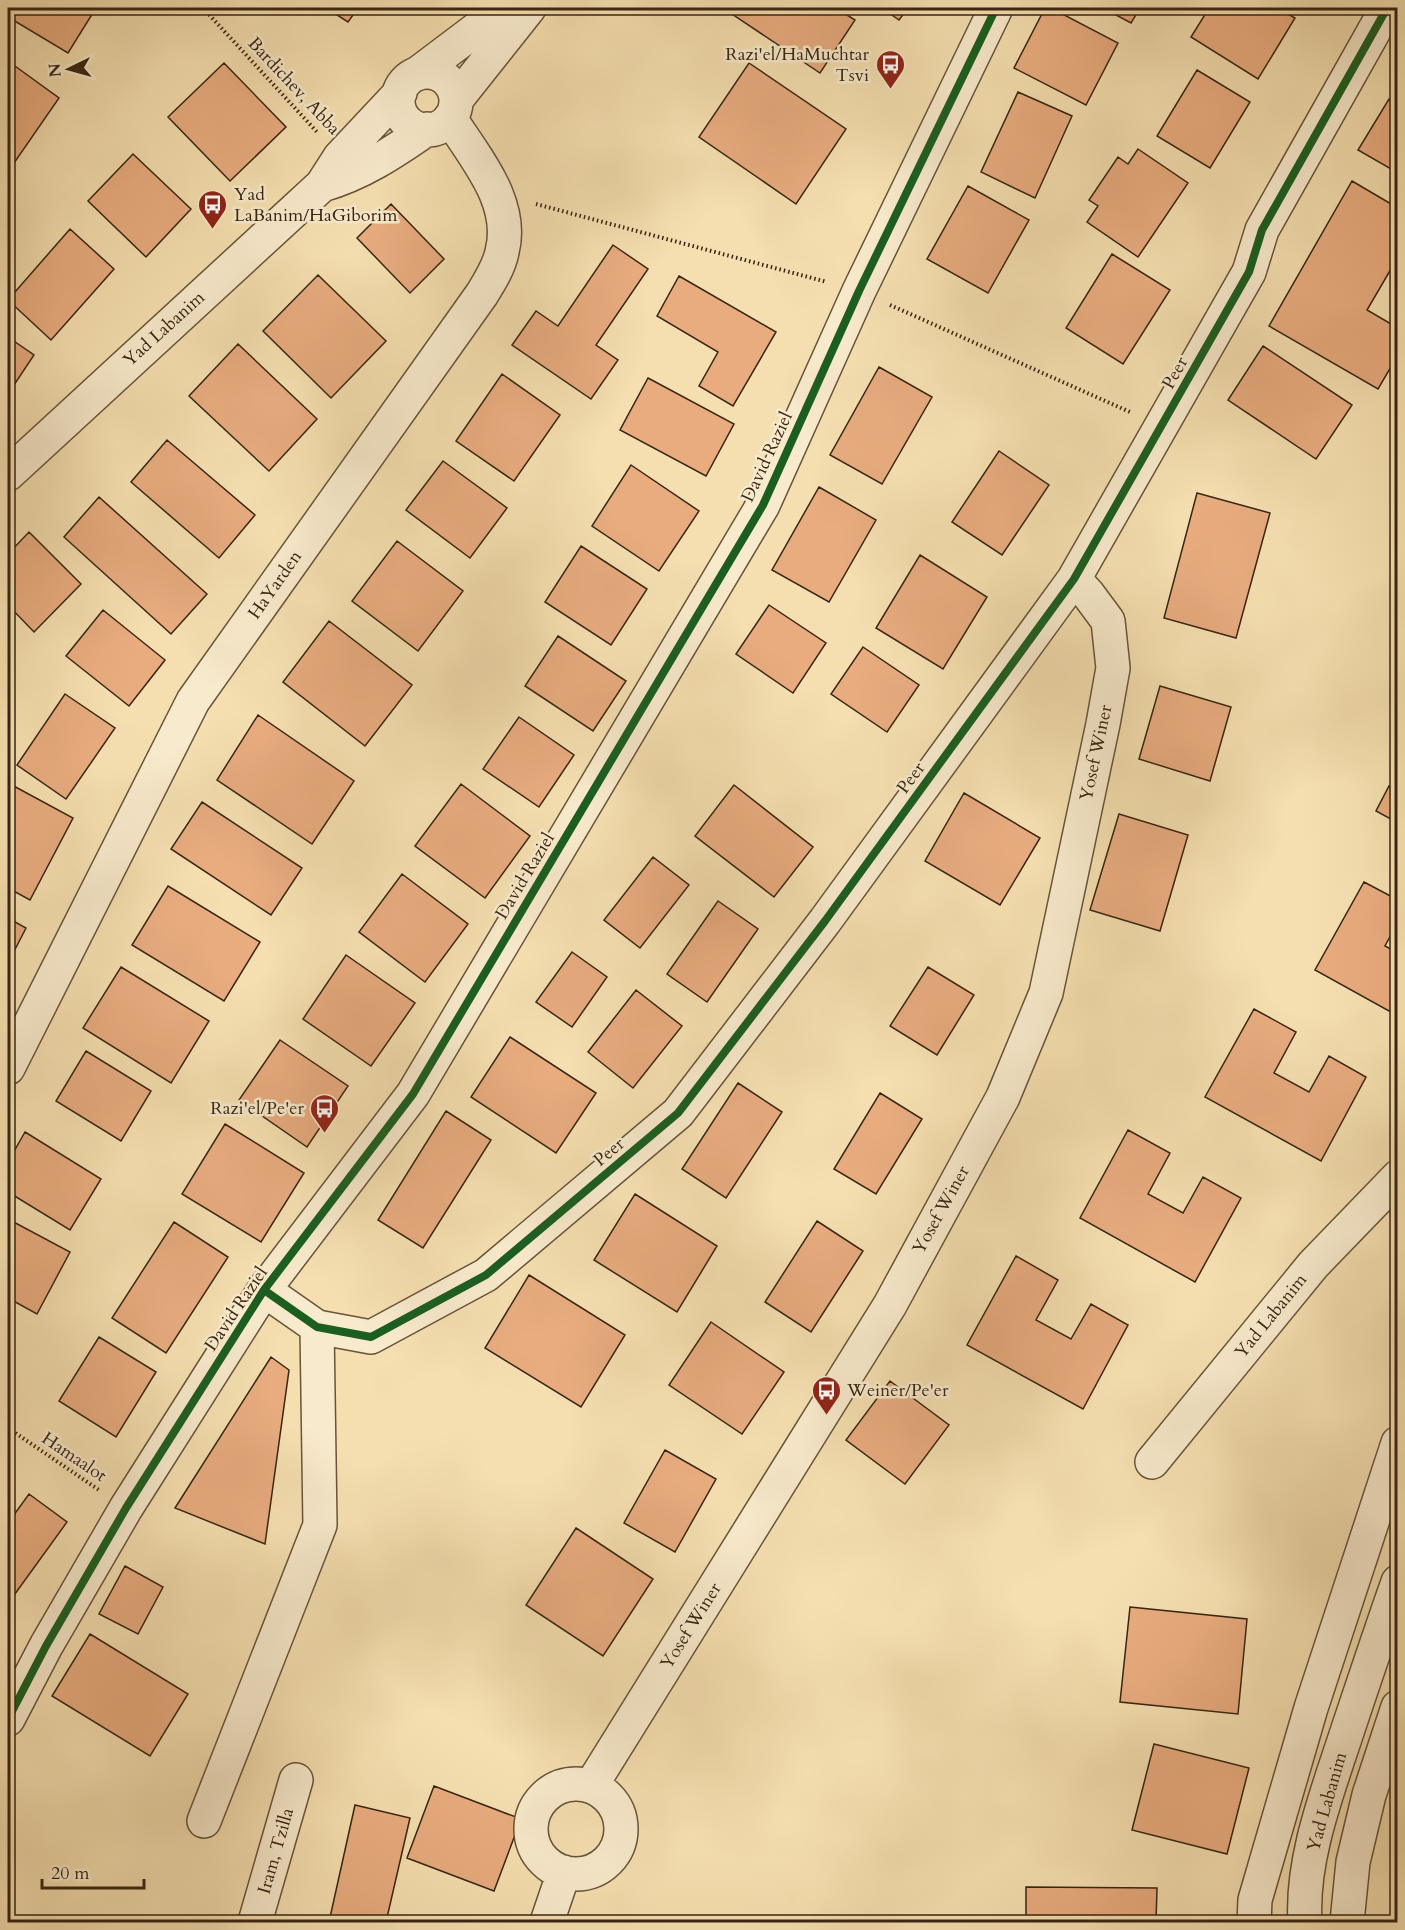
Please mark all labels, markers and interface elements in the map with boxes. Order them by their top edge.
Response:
street label: Bardichev, Abba [242,31,346,141]
north arrow [39,39,99,99]
place label: Razi'el/HaMuchtar Tsvi [725,42,869,88]
bus stop icon: Razi'el/HaMuchtar Tsvi [874,48,906,90]
text: N [43,62,67,78]
place label: Yad LaBanim/HaGiborim [234,182,398,228]
bus stop icon: Yad LaBanim/HaGiborim [197,188,229,230]
street label: Yad Labanim [118,285,211,372]
street label: Peer [1156,352,1194,394]
street label: David Raziel [735,407,799,506]
street label: HaYarden [242,545,308,624]
street label: Yosef Winer [1074,702,1118,803]
street label: Peer [891,757,931,799]
street label: David Raziel [489,828,561,924]
bus stop icon: Razi'el/Pe'er [309,1092,341,1134]
place label: Razi'el/Pe'er [210,1096,304,1121]
street label: Peer [588,1131,630,1172]
street label: Yosef Winer [906,1161,976,1259]
street label: David Raziel [198,1261,274,1356]
street label: Yad Labanim [1229,1268,1313,1364]
bus stop icon: Weiner/Pe'er [810,1374,842,1416]
place label: Weiner/Pe'er [846,1378,949,1403]
street label: Hamaalot [36,1426,112,1488]
street label: Yosef Winer [655,1578,728,1674]
street label: Yad Labanim [1301,1749,1353,1855]
street label: Iram, Tzilla [252,1805,300,1897]
scale bar [42,1852,144,1890]
text: 20 m [51,1861,90,1886]

